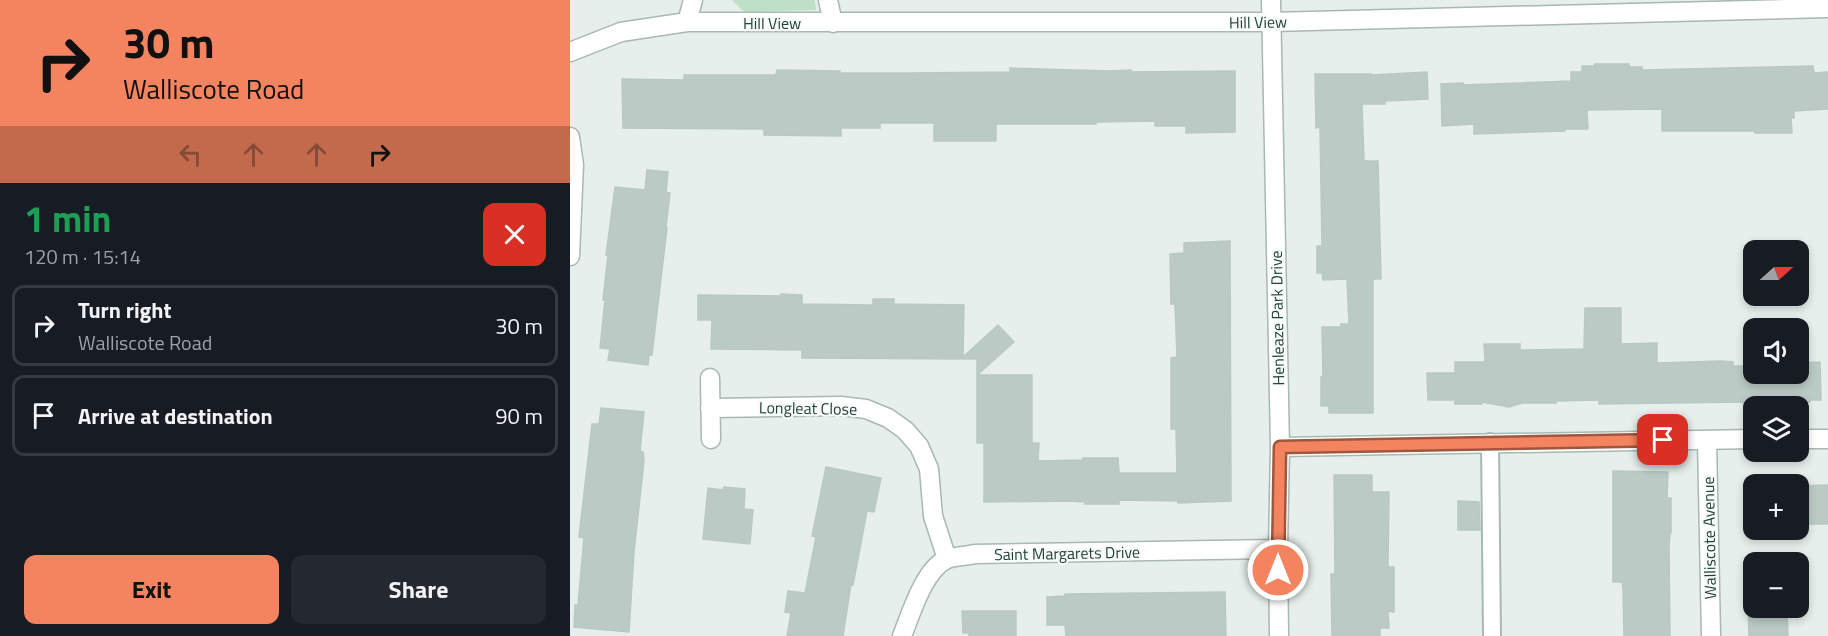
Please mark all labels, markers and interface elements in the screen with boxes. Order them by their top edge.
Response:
street label: Hill View [1229,9,1287,35]
text: 30 m [123,10,215,74]
street label: Hill View [743,11,801,35]
icon: right [24,24,102,102]
text: Walliscote Road [123,68,304,109]
icon: left [174,138,207,171]
icon: ahead [237,138,270,171]
icon: ahead [300,138,333,171]
icon: right [363,138,396,171]
text: 1 min [24,191,111,246]
button: close [483,203,546,266]
north arrow [1743,240,1809,306]
map controls [1743,240,1809,618]
text: 120 m · 15:14 [24,241,141,272]
street label: Henleaze Park Drive [1264,250,1290,386]
text: Turn right [78,293,172,327]
icon: right [27,309,60,342]
text: 30 m [495,309,543,343]
button: sound [1743,318,1809,384]
text: Walliscote Road [78,327,212,358]
street label: Longleat Close [759,395,857,421]
button: layers [1743,396,1809,462]
icon: arrive [27,399,60,432]
text: Arrive at destination [78,399,273,433]
text: 90 m [495,399,543,433]
pin [1637,414,1688,465]
icon: arrive [1646,423,1679,456]
button: + [1743,474,1809,540]
street label: Walliscote Avenue [1696,476,1722,600]
position arrow [1246,538,1310,602]
street label: Saint Margarets Drive [994,540,1140,566]
button: − [1743,552,1809,618]
button: Exit [24,555,279,624]
button: Share [291,555,546,624]

